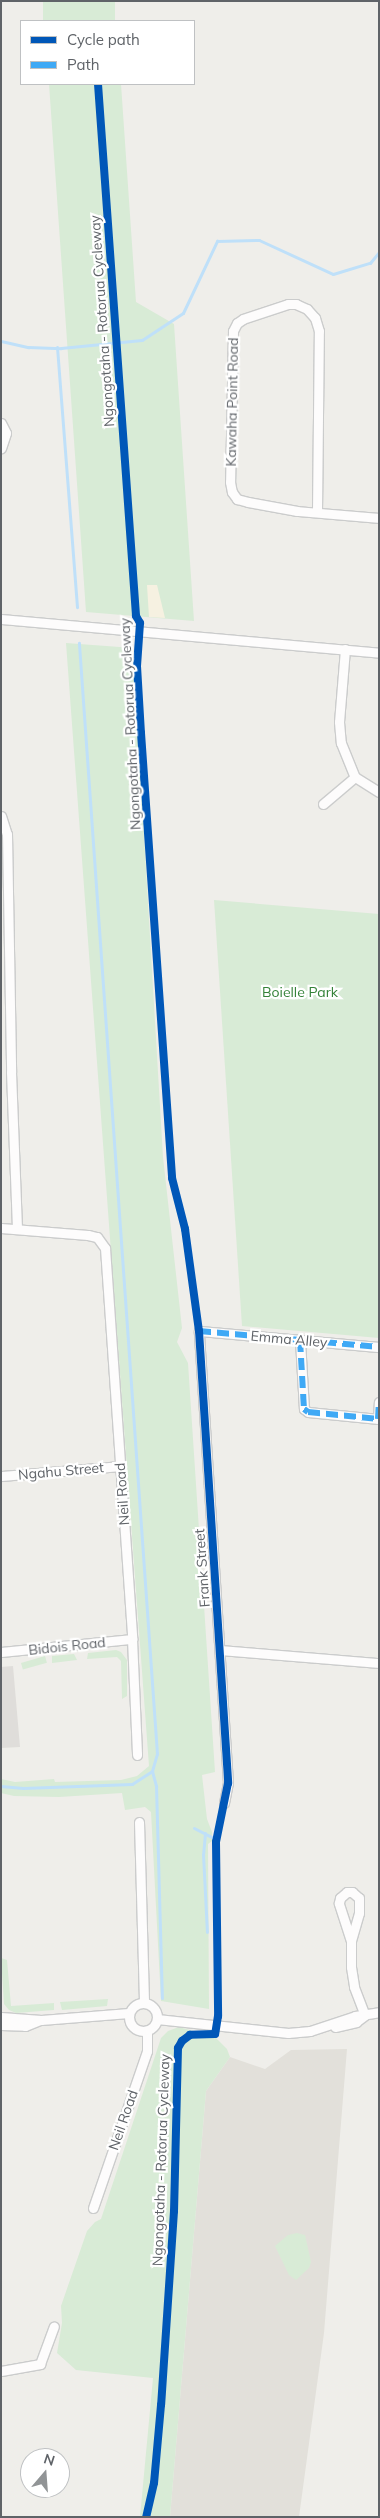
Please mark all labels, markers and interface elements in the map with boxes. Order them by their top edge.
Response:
legend [20,20,195,85]
text: Cycle path [67,30,140,49]
text: Path [67,55,99,74]
street label: Ngongotaha - Rotorua Cycleway [86,215,118,427]
street label: Kawaha Point Road [222,337,242,467]
street label: Ngongotaha - Rotorua Cycleway [116,618,144,830]
park label: Boielle Park [262,984,338,1000]
street label: Emma Alley [250,1327,328,1351]
street label: Ngahu Street [17,1459,105,1483]
street label: Neil Road [111,1462,133,1526]
street label: Frank Street [191,1528,213,1608]
street label: Bidois Road [28,1634,106,1658]
street label: Ngongotaha - Rotorua Cycleway [149,2054,173,2266]
street label: Neil Road [105,2088,141,2152]
north arrow [20,2448,70,2498]
text: N [42,2449,57,2470]

